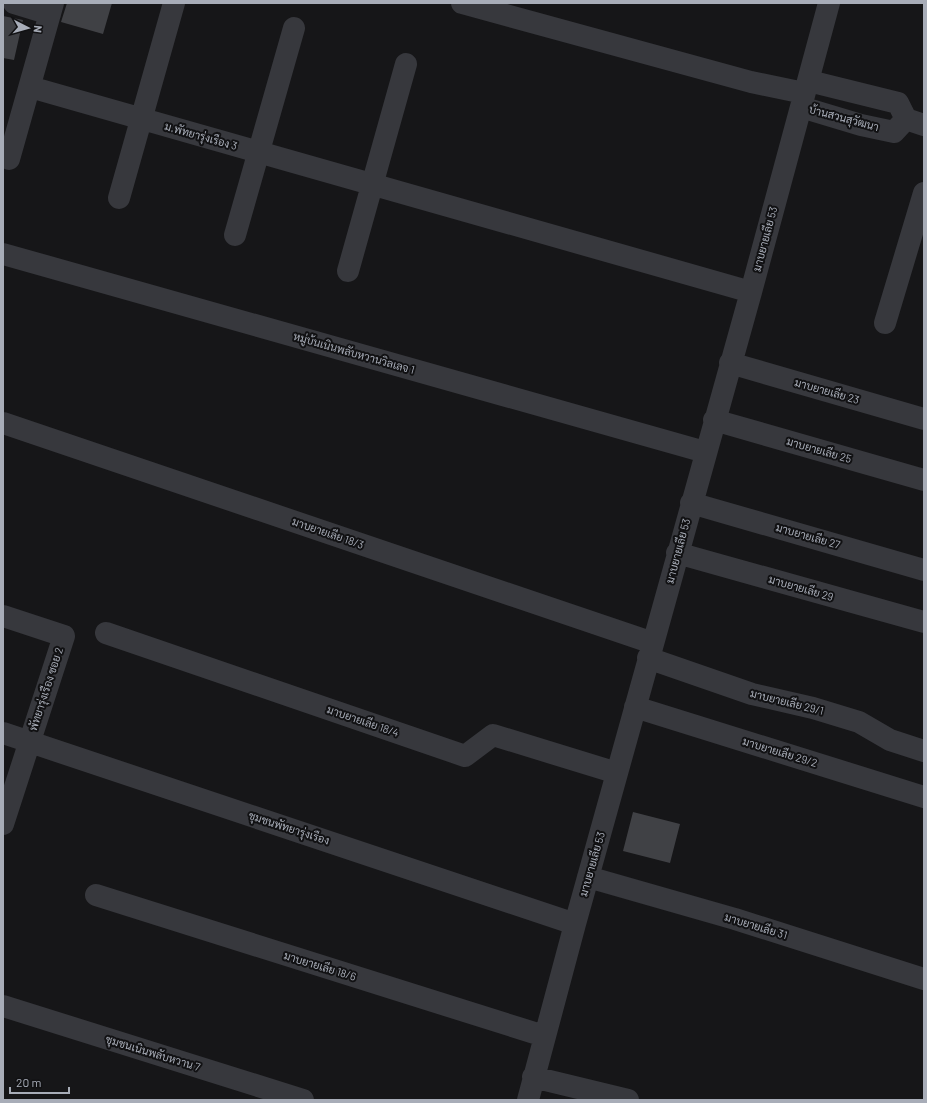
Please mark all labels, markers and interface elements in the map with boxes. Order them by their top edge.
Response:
north arrow [8,8,48,48]
text: N [32,25,45,33]
street label: บ้านสวนสุวัฒนา [807,102,881,136]
street label: ม.พัทยารุ่งเรือง 3 [162,119,239,155]
street label: มาบยายเลีย 53 [749,205,779,273]
street label: หมู่บ้นเนินพลับหวานวิลเลจ 1 [291,329,416,378]
street label: มาบยายเลีย 23 [793,374,861,406]
street label: มาบยายเลีย 25 [785,433,854,465]
street label: มาบยายเลีย 18/3 [291,513,366,551]
street label: มาบยายเลีย 53 [662,517,692,585]
street label: มาบยายเลีย 27 [774,519,842,551]
street label: มาบยายเลีย 29 [767,571,836,603]
street label: พัทยารุ่งเรือง ซอย 2 [26,645,68,733]
street label: มาบยายเลีย 29/1 [749,685,825,717]
street label: มาบยายเลีย 18/4 [325,701,401,739]
street label: มาบยายเลีย 29/2 [741,733,819,769]
street label: ชุมชนพัทยารุ่งเรือง [246,808,331,850]
street label: มาบยายเลีย 53 [575,830,607,898]
street label: มาบยายเลีย 31 [723,909,789,941]
street label: มาบยายเลีย 18/6 [282,947,359,983]
street label: ชุมชนเนินพลับหวาน 7 [103,1032,202,1076]
scale bar [10,1069,69,1095]
text: 20 m [16,1075,42,1089]

